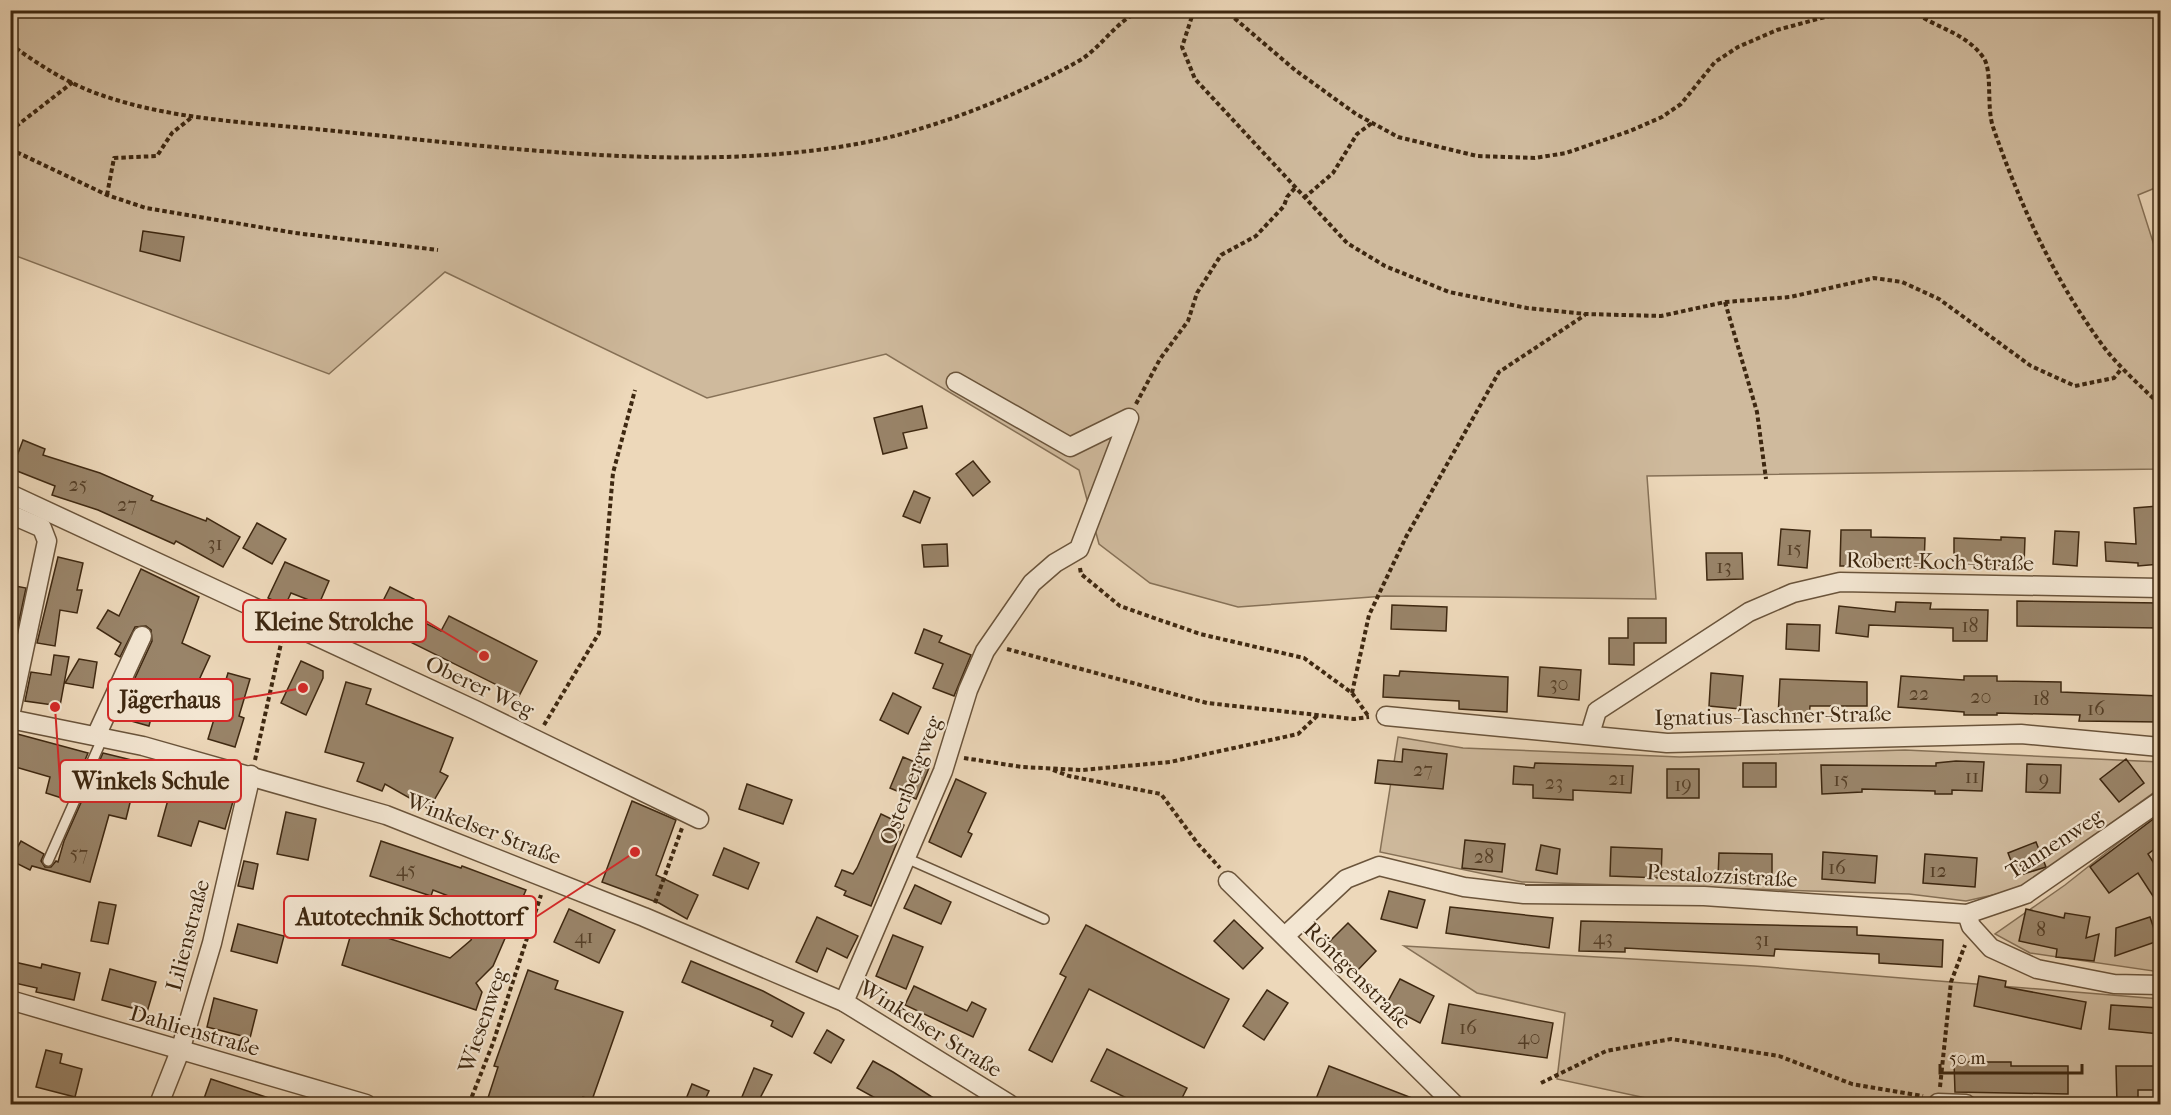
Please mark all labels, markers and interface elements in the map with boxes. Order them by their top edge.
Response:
house number: 25 [69,473,87,496]
house number: 27 [117,493,137,516]
house number: 31 [207,532,223,555]
house number: 15 [1786,537,1802,560]
street label: Robert-Koch-Straße [1846,547,2034,577]
house number: 13 [1716,555,1732,578]
callout: Kleine Strolche [243,600,426,642]
text: Kleine Strolche [255,608,414,636]
house number: 18 [1961,614,1979,637]
street label: Oberer Weg [421,650,538,723]
house number: 30 [1549,672,1569,695]
callout: Jägerhaus [108,679,233,721]
house number: 22 [1909,682,1929,705]
house number: 20 [1970,685,1992,708]
text: Jägerhaus [117,686,221,714]
house number: 18 [2032,687,2050,710]
house number: 16 [2087,697,2105,720]
street label: Ignatius-Taschner-Straße [1654,701,1892,731]
street label: Osterbergweg [874,712,948,849]
house number: 27 [1413,758,1433,781]
callout: Winkels Schule [60,760,241,802]
house number: 11 [1965,765,1979,788]
text: Winkels Schule [72,767,230,795]
house number: 21 [1608,767,1626,790]
house number: 15 [1833,768,1849,791]
house number: 9 [2039,768,2049,791]
house number: 23 [1545,771,1563,794]
house number: 19 [1674,773,1692,796]
street label: Winkelser Straße [402,787,565,870]
street label: Tannenweg [2001,803,2108,885]
house number: 57 [70,842,88,865]
house number: 28 [1474,845,1494,868]
house number: 16 [1828,856,1846,879]
house number: 45 [396,858,416,881]
street label: Pestalozzistraße [1646,859,1798,893]
house number: 12 [1929,859,1947,882]
street label: Lilienstraße [161,877,215,994]
callout: Autotechnik Schottorf [284,896,536,938]
text: Autotechnik Schottorf [294,903,529,931]
street label: Röntgenstraße [1298,917,1416,1035]
house number: 8 [2036,918,2046,941]
house number: 41 [575,925,593,948]
house number: 43 [1593,926,1613,949]
house number: 31 [1754,928,1770,951]
street label: Wiesenweg [453,965,513,1077]
street label: Winkelser Straße [853,974,1007,1083]
street label: Dahlienstraße [127,1000,263,1062]
house number: 16 [1459,1016,1477,1039]
house number: 40 [1518,1026,1540,1049]
scale bar [1940,1037,2082,1075]
text: 50 m [1949,1048,1986,1069]

